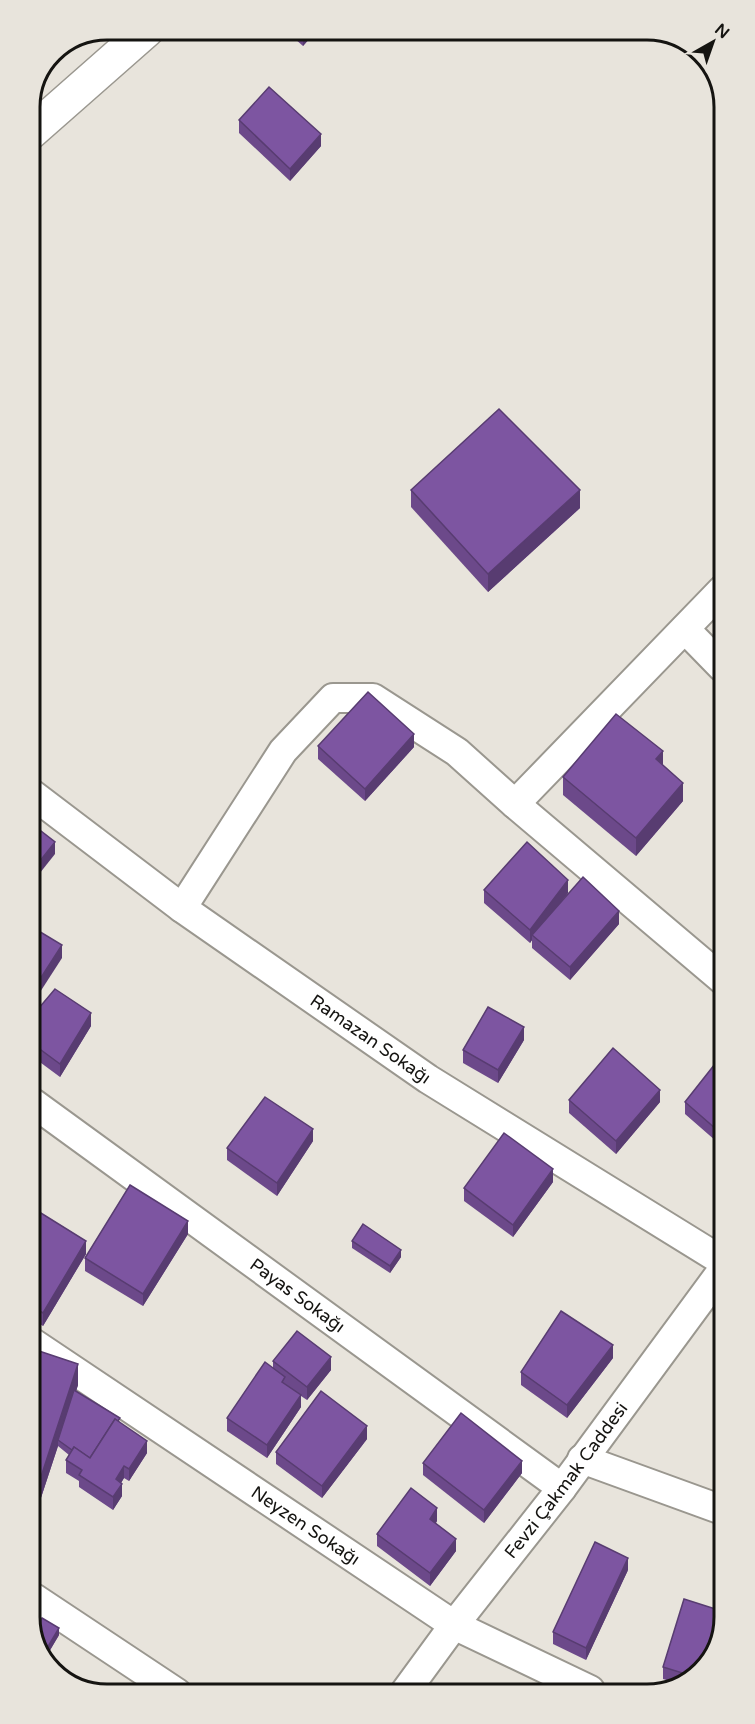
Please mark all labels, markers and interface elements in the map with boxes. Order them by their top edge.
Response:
north arrow [683,12,743,72]
text: N [711,19,733,43]
street label: Ramazan Sokağı [306,989,435,1089]
street label: Payas Sokağı [246,1253,349,1337]
street label: Fevzi Çakmak Caddesi [500,1398,632,1563]
street label: Neyzen Sokağı [247,1481,364,1570]

